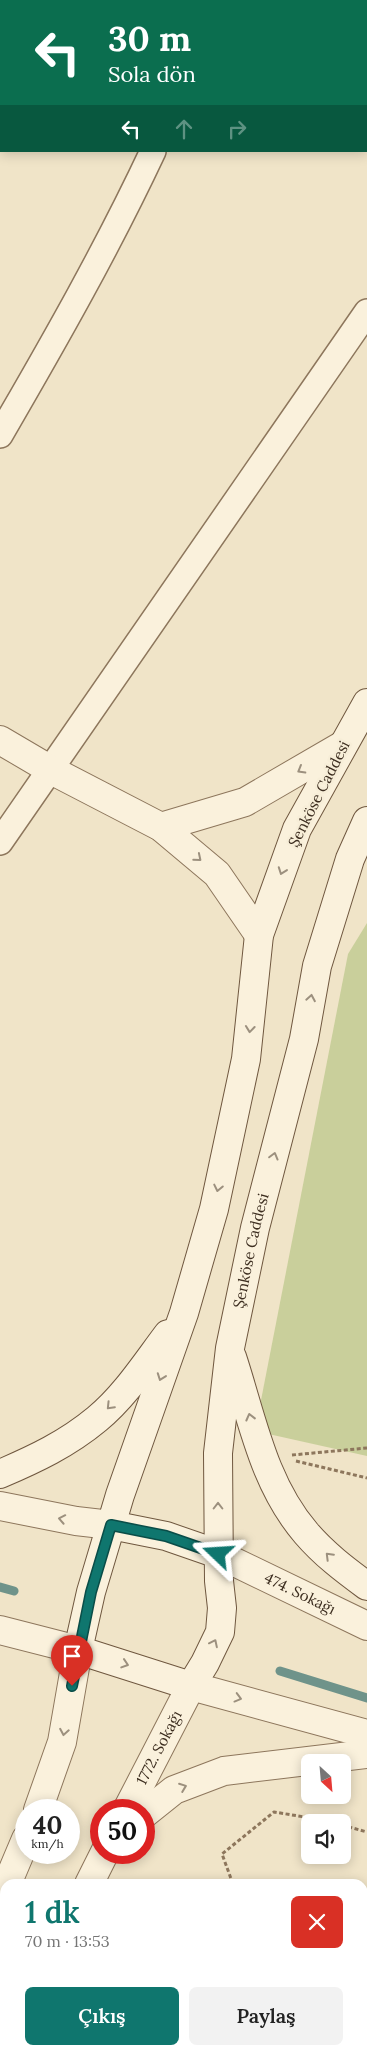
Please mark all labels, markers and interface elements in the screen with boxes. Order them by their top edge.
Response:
text: 30 m [108,16,191,61]
icon: left [25,20,90,85]
text: Sola dön [108,60,196,88]
icon: left [117,115,145,143]
icon: ahead [170,115,198,143]
icon: right [223,115,251,143]
street label: Şenköse Caddesi [284,737,354,850]
one-way arrow [297,763,306,773]
one-way arrow [193,853,202,862]
one-way arrow [278,866,288,875]
one-way arrow [306,994,316,1003]
one-way arrow [244,1025,255,1033]
one-way arrow [268,1152,279,1161]
one-way arrow [214,1184,224,1193]
street label: Şenköse Caddesi [229,1191,273,1310]
one-way arrow [157,1373,167,1381]
one-way arrow [107,1400,116,1409]
one-way arrow [245,1412,256,1421]
one-way arrow [213,1501,223,1509]
one-way arrow [58,1514,67,1524]
position arrow [191,1527,243,1579]
one-way arrow [325,1552,334,1561]
street label: 474. Sokağı [262,1568,339,1618]
pin [51,1635,93,1686]
one-way arrow [208,1639,218,1648]
icon: arrive [58,1642,86,1670]
one-way arrow [120,1659,128,1669]
one-way arrow [233,1692,242,1703]
street label: 1772. Sokağı [132,1707,186,1788]
one-way arrow [59,1728,69,1736]
north arrow [301,1754,351,1804]
map controls [301,1754,351,1864]
one-way arrow [178,1782,187,1793]
speed limit sign: 50 [90,1799,155,1864]
text: 40 [33,1809,62,1841]
button: sound [301,1814,351,1864]
text: km/h [31,1836,64,1851]
text: 1 dk [25,1893,80,1931]
button: close [291,1896,343,1948]
text: 70 m · 13:53 [25,1931,110,1951]
button: Çıkış [25,1987,179,2045]
button: Paylaş [189,1987,343,2045]

